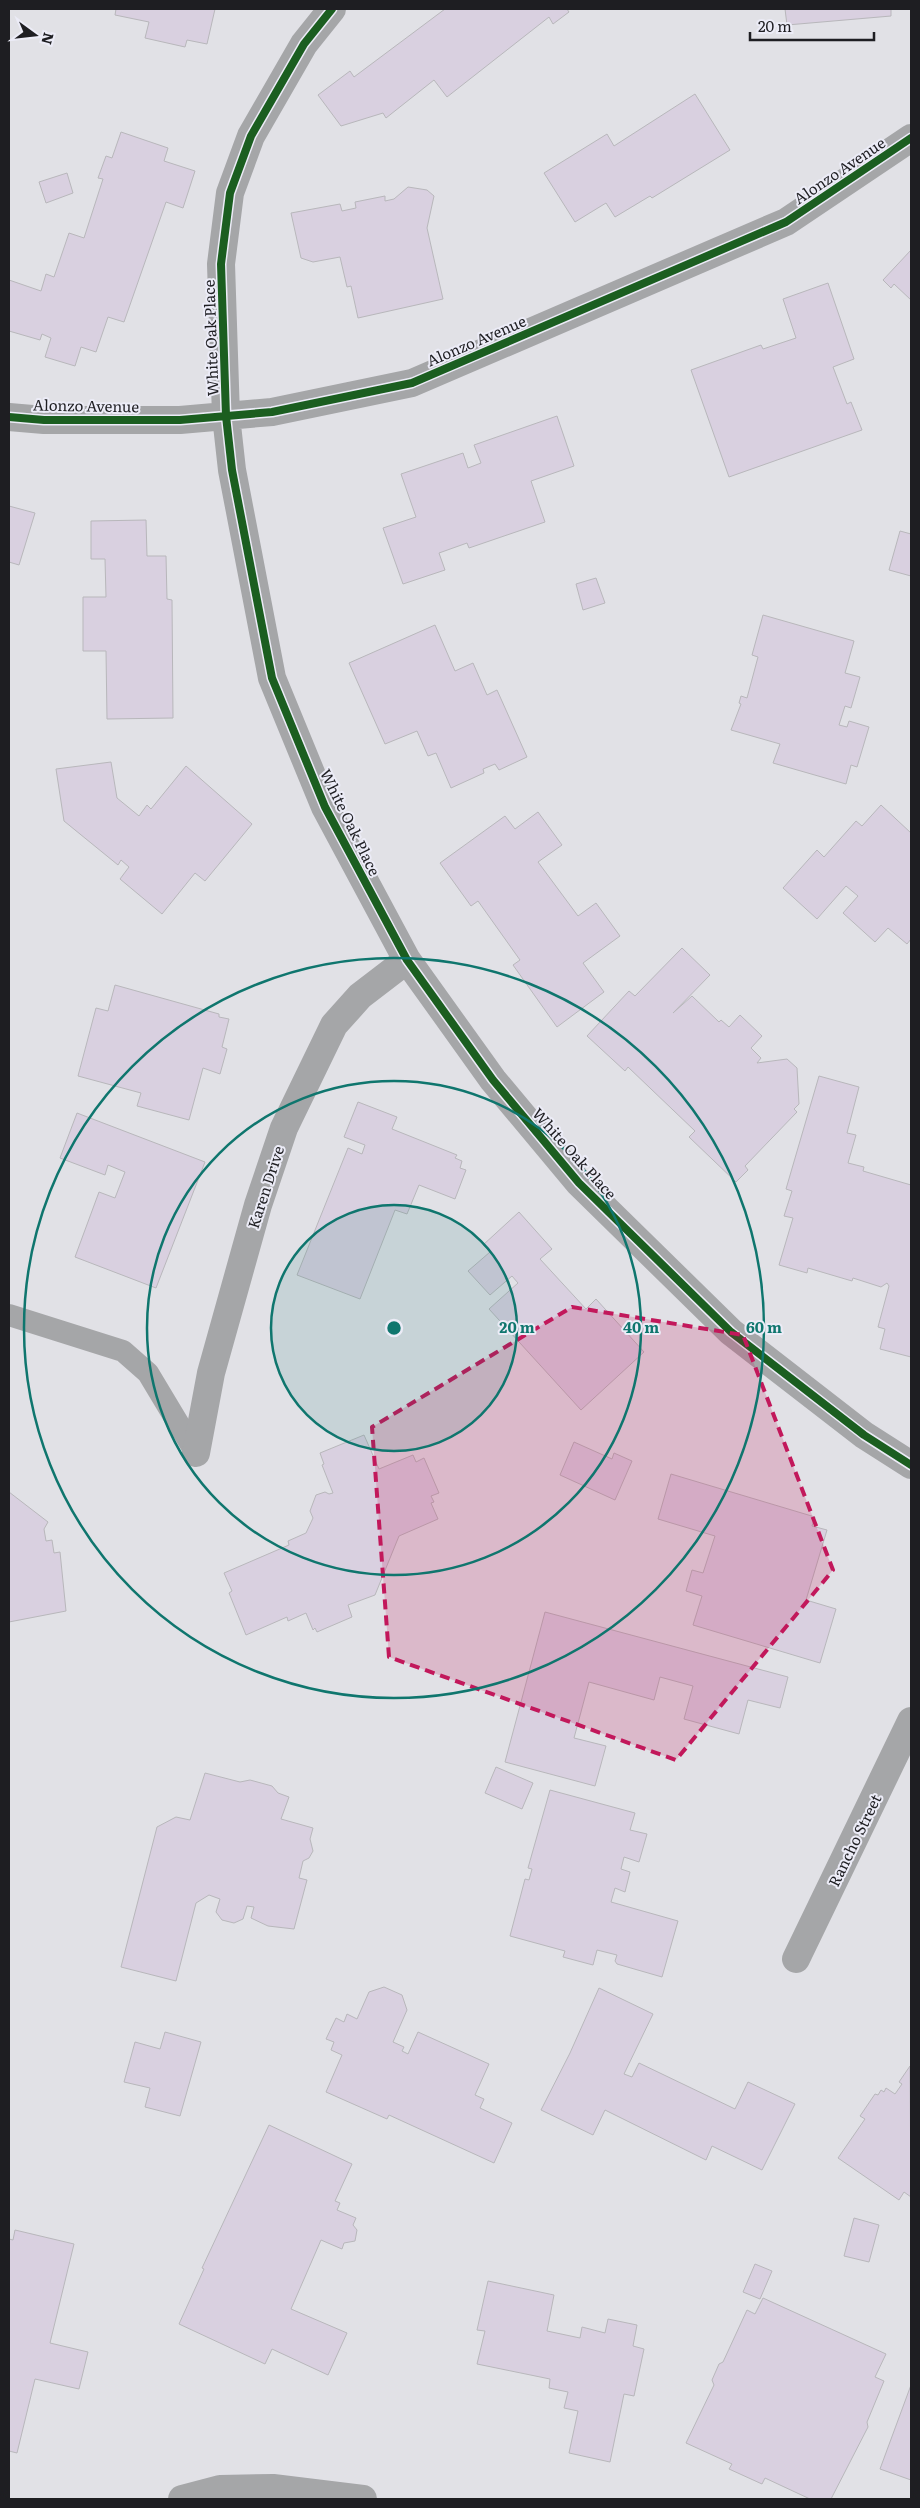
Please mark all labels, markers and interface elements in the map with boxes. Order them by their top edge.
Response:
north arrow [10,10,60,60]
scale bar [750,10,874,42]
text: 20 m [758,14,792,37]
text: N [37,30,60,47]
street label: Alonzo Avenue [789,131,890,209]
street label: White Oak Place [196,279,224,397]
street label: Alonzo Avenue [423,309,530,371]
street label: Alonzo Avenue [33,393,140,417]
street label: White Oak Place [315,765,387,880]
street label: White Oak Place [527,1102,623,1204]
street label: Karen Drive [241,1142,289,1231]
text: 20 m [499,1315,535,1338]
text: 40 m [623,1315,659,1338]
text: 60 m [746,1315,782,1338]
centre of rings [385,1319,403,1337]
street label: Rancho Street [822,1790,886,1890]

